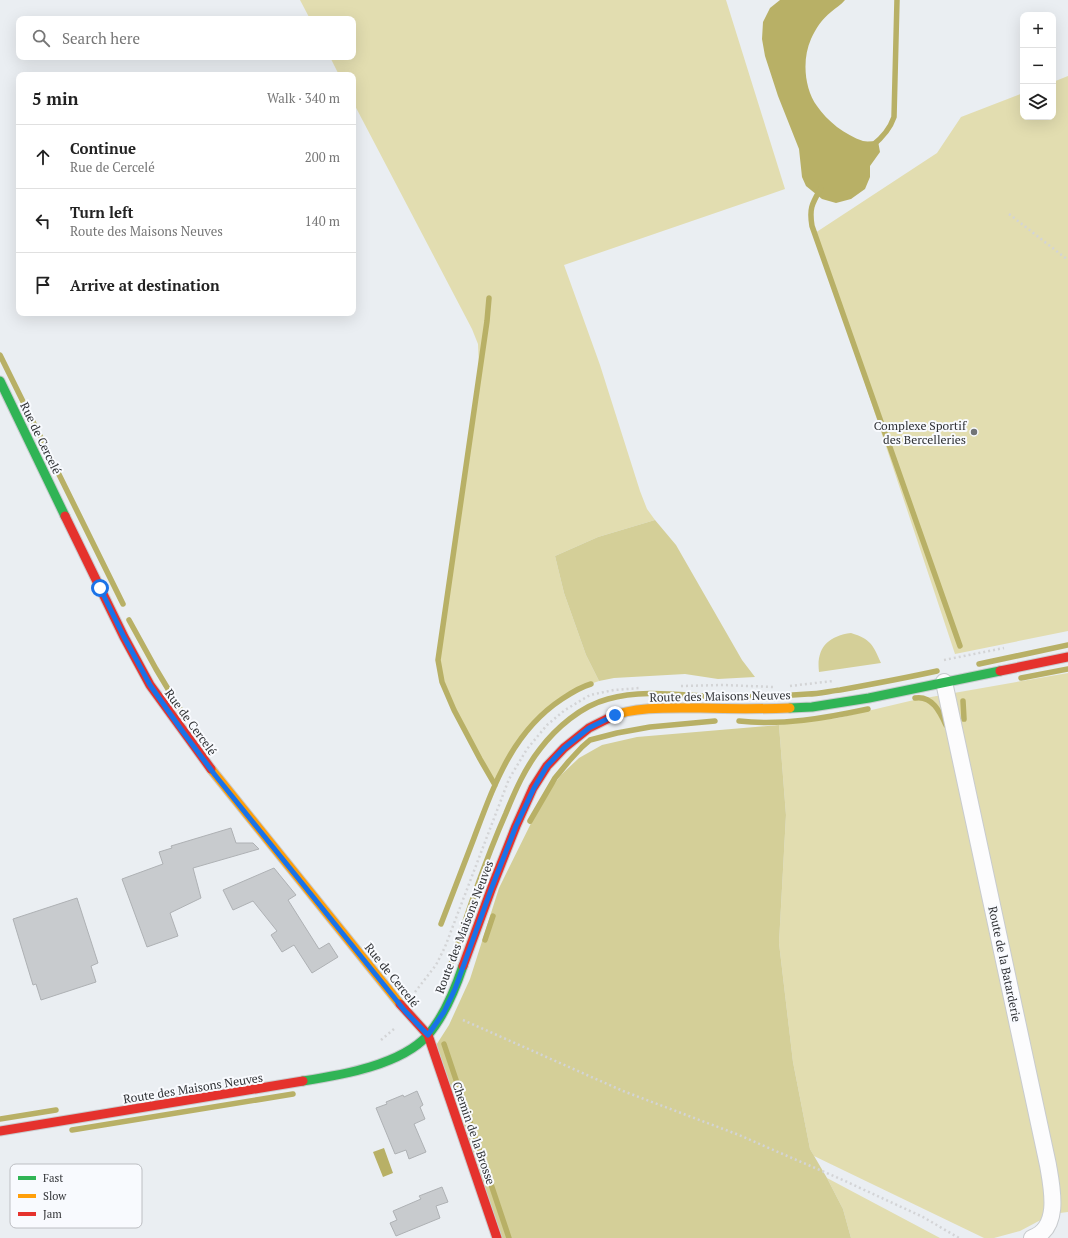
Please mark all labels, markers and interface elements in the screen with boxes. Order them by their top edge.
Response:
map controls [1020,12,1056,120]
button: + [1020,12,1056,48]
search box [16,16,356,60]
icon: search [30,27,52,49]
text: Search here [62,28,140,48]
button: − [1020,48,1056,84]
button: layers [1020,84,1056,120]
text: 5 min [32,87,79,110]
text: Walk · 340 m [267,89,340,107]
text: Continue [70,138,136,158]
icon: ahead [32,146,54,168]
text: 200 m [305,148,340,166]
text: Rue de Cercelé [70,158,155,176]
text: Turn left [70,202,134,222]
icon: left [32,210,54,232]
text: 140 m [305,212,340,230]
text: Route des Maisons Neuves [70,222,223,240]
icon: arrive [32,274,54,296]
text: Arrive at destination [70,275,220,295]
street label: Rue de Cercelé [17,400,65,476]
place label: Complexe Sportif des Bercelleries [874,418,967,447]
marker: Complexe Sportif des Bercelleries [969,427,979,437]
route start [91,579,109,597]
street label: Rue de Cercelé [162,686,220,758]
street label: Route des Maisons Neuves [649,687,791,705]
route end [606,706,624,724]
street label: Route des Maisons Neuves [432,858,496,996]
street label: Route de la Batarderie [985,905,1025,1023]
street label: Rue de Cercelé [362,940,422,1010]
street label: Route des Maisons Neuves [122,1070,264,1106]
street label: Chemin de la Brosse [449,1079,499,1187]
legend [10,1164,142,1228]
text: Fast [43,1171,63,1185]
text: Slow [43,1189,67,1203]
text: Jam [43,1207,62,1221]

